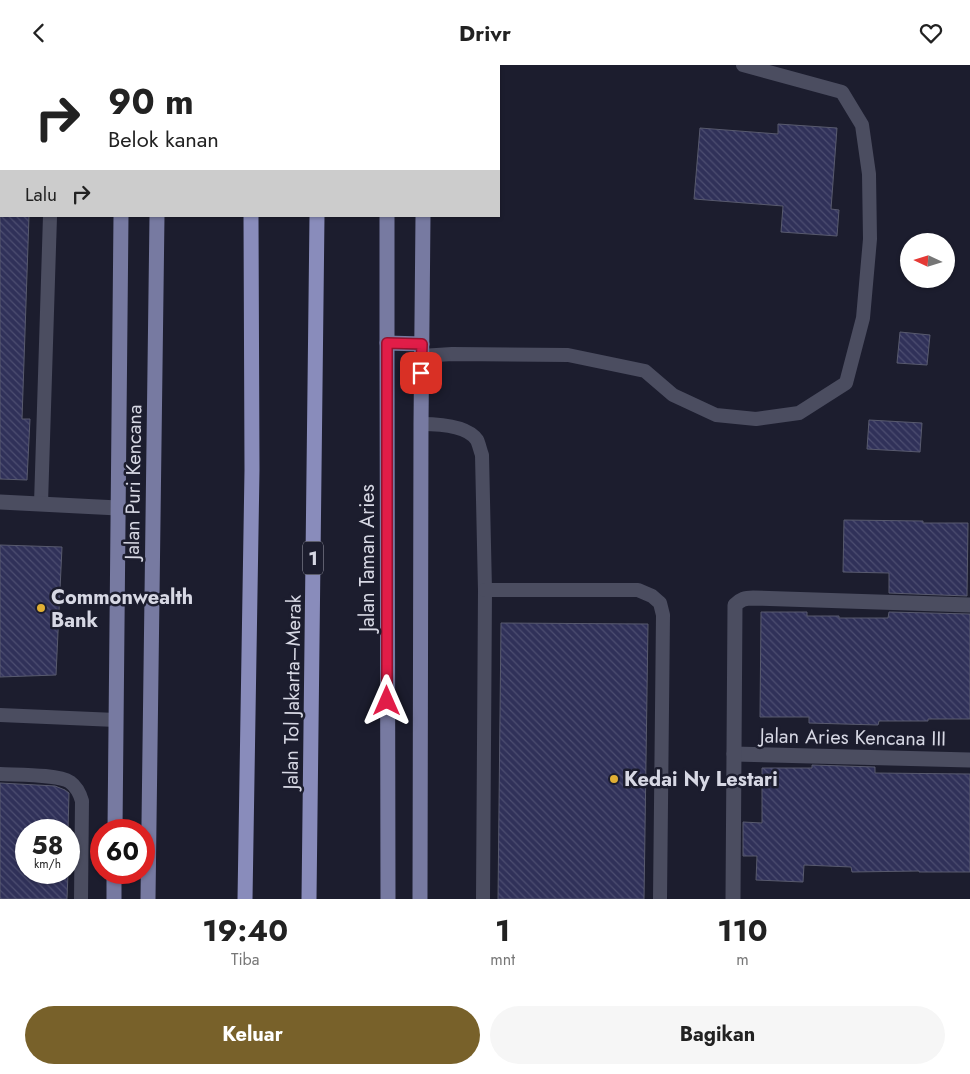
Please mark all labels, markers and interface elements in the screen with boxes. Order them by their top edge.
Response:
text: Drivr [459,17,511,49]
icon: back [25,19,53,47]
icon: heart [917,19,945,47]
text: 90 m [108,77,194,127]
icon: right [25,85,90,150]
text: Belok kanan [108,123,219,155]
icon: right [67,180,95,208]
text: Lalu [25,181,57,208]
north arrow [900,233,955,287]
map controls [900,233,955,288]
pin [400,352,442,394]
icon: arrive [407,359,435,387]
street label: Jalan Puri Kencana [118,404,149,563]
street label: Jalan Taman Aries [353,484,382,635]
road number: 1 [303,541,323,574]
place label: Commonwealth Bank [51,583,193,635]
street label: Jalan Tol Jakarta–Merak [276,594,309,793]
marker: Commonwealth Bank [35,602,47,614]
position arrow [360,674,412,726]
street label: Jalan Aries Kencana III [757,721,946,754]
place label: Kedai Ny Lestari [624,765,778,794]
marker: Kedai Ny Lestari [608,773,620,785]
speed limit sign: 60 [90,819,155,884]
text: 58 [32,827,63,863]
text: km/h [34,855,61,873]
text: 19:40 [202,909,288,952]
text: 1 [495,909,510,952]
text: 110 [717,909,768,952]
text: Tiba [231,948,259,971]
text: mnt [490,948,515,971]
text: m [736,948,749,971]
button: Keluar [25,1006,480,1064]
button: Bagikan [490,1006,945,1064]

